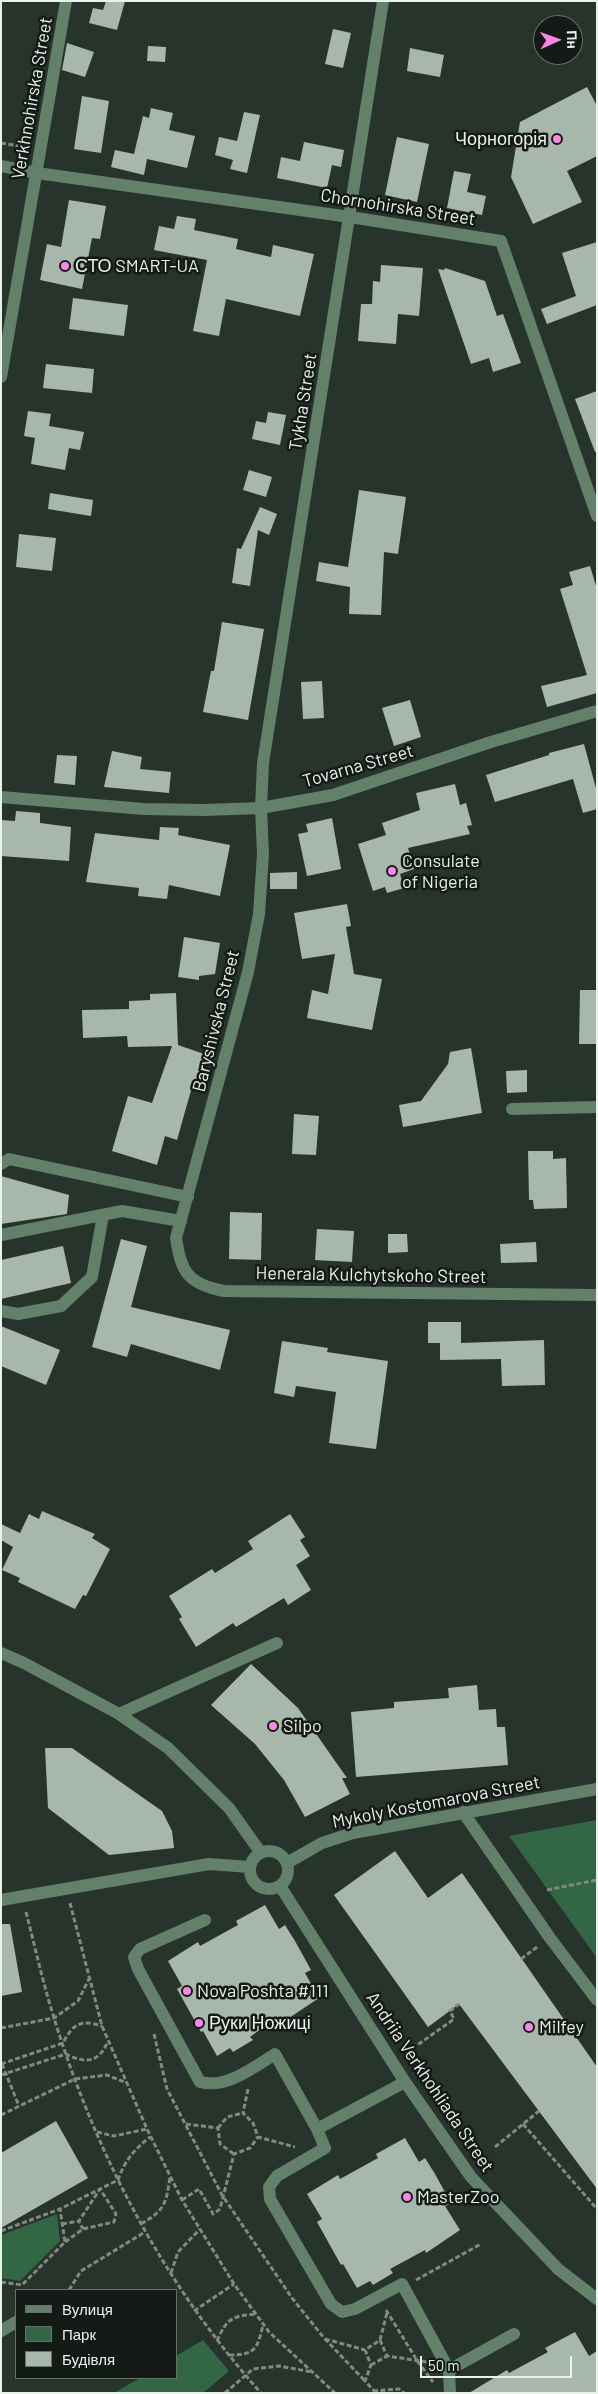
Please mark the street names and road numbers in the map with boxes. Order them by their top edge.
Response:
street label: Verkhnohirska Street [7,15,57,181]
street label: Chornohirska Street [319,184,477,230]
street label: Tykha Street [285,352,321,452]
street label: Tovarna Street [300,740,416,792]
street label: Baryshivska Street [188,948,244,1094]
street label: Henerala Kulchytskoho Street [255,1262,487,1288]
street label: Mykoly Kostomarova Street [330,1771,542,1833]
street label: Andriia Verkhohliada Street [362,1988,498,2176]

